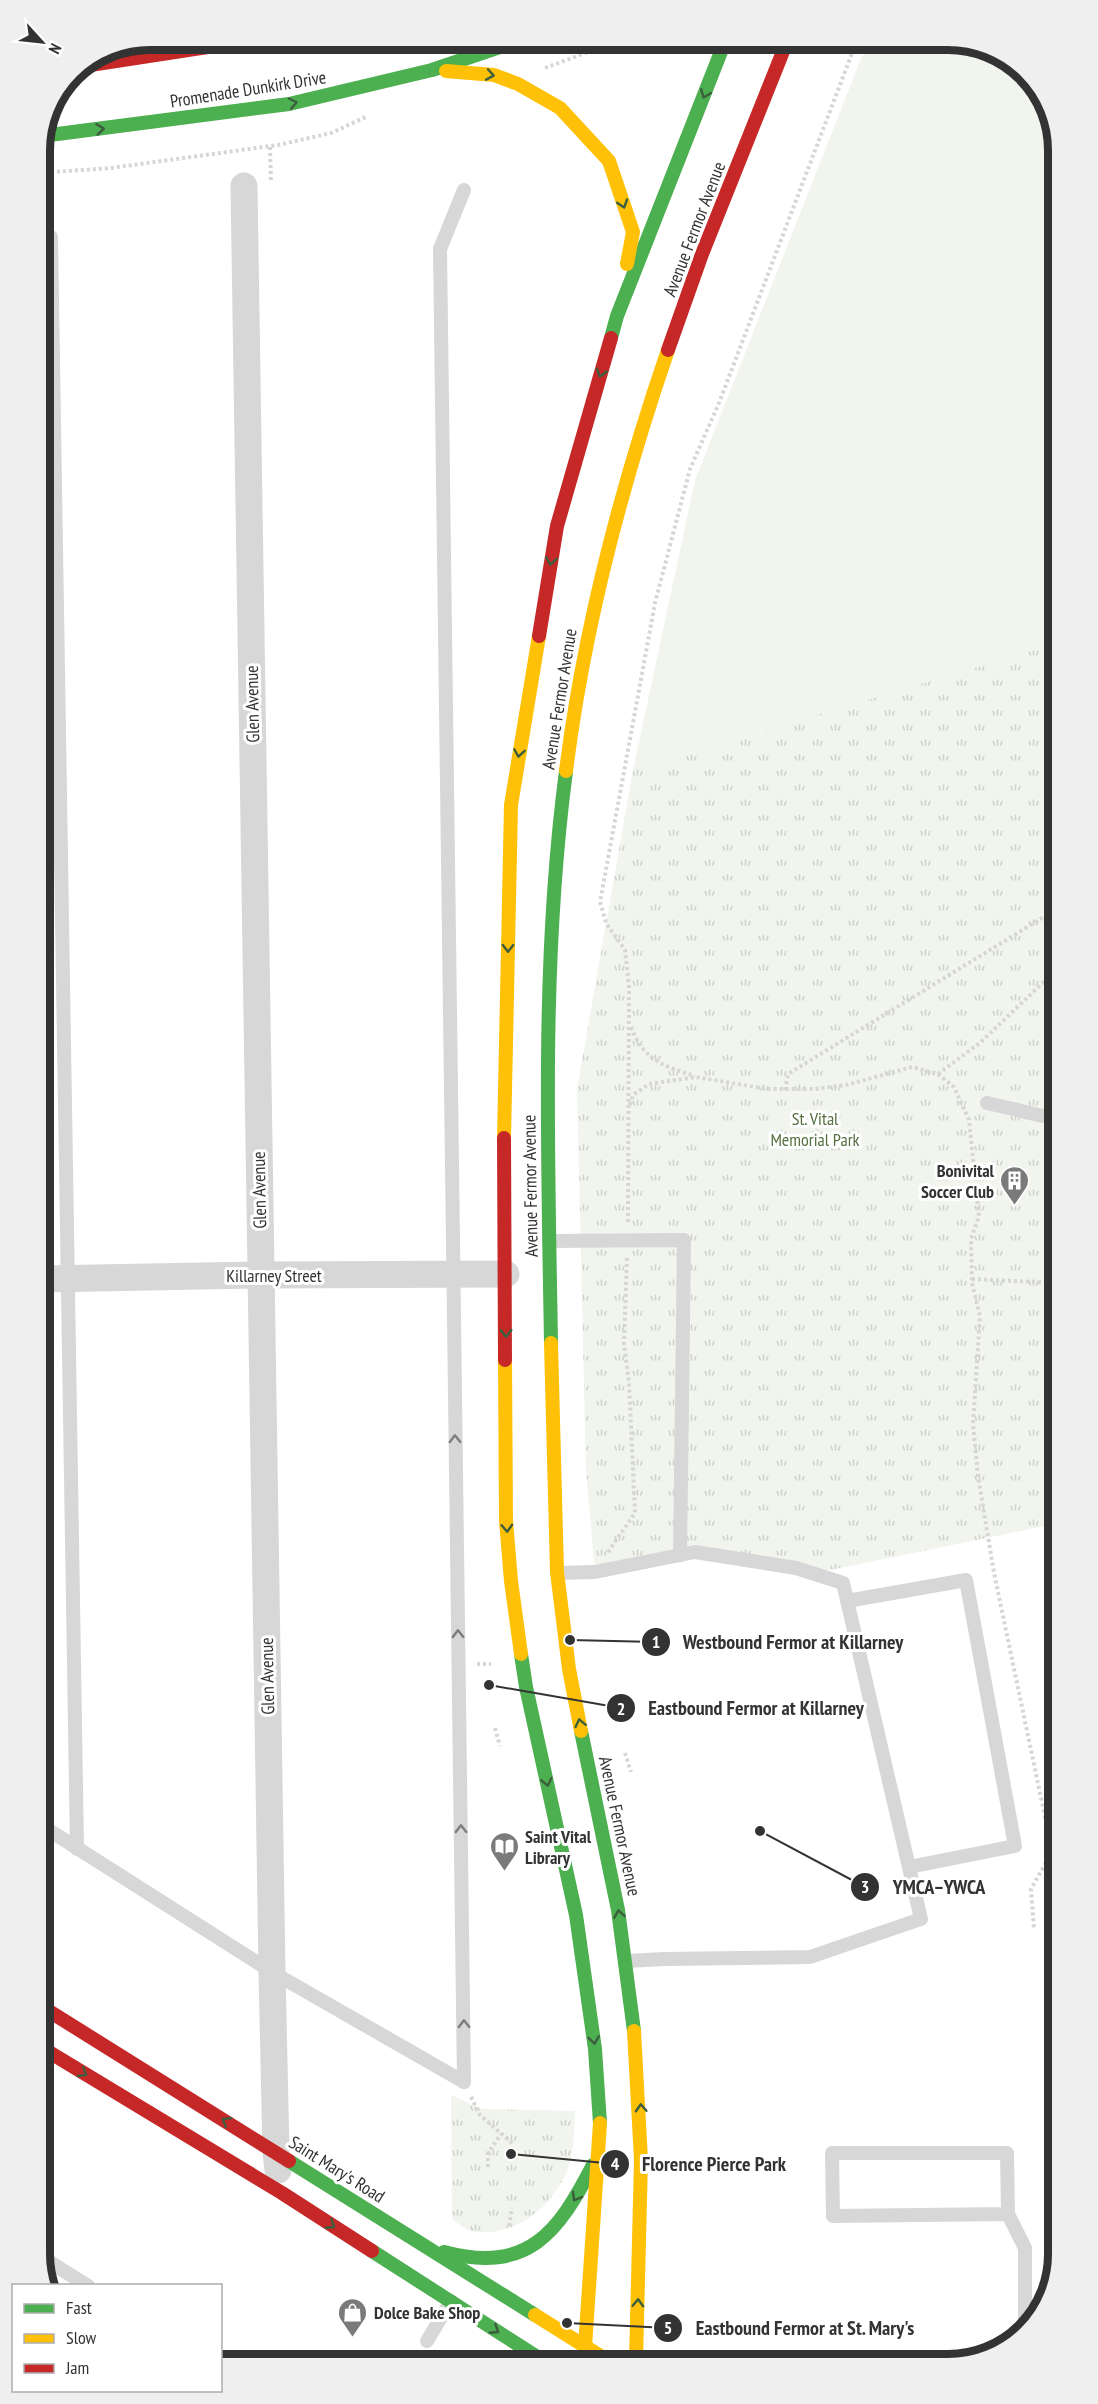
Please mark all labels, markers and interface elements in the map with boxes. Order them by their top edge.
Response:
north arrow [12,12,72,72]
text: N [44,40,66,57]
street label: Promenade Dunkirk Drive [168,65,328,113]
one-way arrow [486,69,495,81]
one-way arrow [699,88,712,98]
one-way arrow [288,97,298,110]
one-way arrow [96,123,105,135]
street label: Avenue Fermor Avenue [658,158,730,300]
one-way arrow [616,198,629,209]
one-way arrow [596,367,608,378]
one-way arrow [545,556,558,566]
street label: Avenue Fermor Avenue [537,627,581,771]
street label: Glen Avenue [240,665,264,743]
one-way arrow [514,749,526,758]
one-way arrow [502,943,514,952]
park label: St. Vital Memorial Park [770,1107,860,1151]
street label: Avenue Fermor Avenue [517,1115,543,1257]
street label: Glen Avenue [247,1151,271,1229]
place label: Bonivital Soccer Club [921,1159,995,1203]
building icon: Bonivital Soccer Club [999,1164,1031,1206]
street label: Killarney Street [226,1264,322,1287]
one-way arrow [500,1328,512,1337]
one-way arrow [449,1434,462,1443]
one-way arrow [500,1523,513,1532]
callout: Westbound Fermor at Killarney [641,1623,916,1661]
one-way arrow [452,1629,464,1638]
text: Westbound Fermor at Killarney [682,1629,904,1655]
text: 1 [652,1630,660,1653]
street label: Glen Avenue [255,1637,279,1715]
callout: Eastbound Fermor at Killarney [606,1689,876,1727]
text: Eastbound Fermor at Killarney [648,1695,865,1721]
text: 2 [617,1697,625,1720]
one-way arrow [574,1719,587,1729]
street label: Avenue Fermor Avenue [594,1754,646,1898]
one-way arrow [540,1777,553,1787]
one-way arrow [455,1824,467,1833]
place label: Saint Vital Library [525,1825,592,1869]
library icon: Saint Vital Library [488,1830,520,1872]
callout: YMCA–YWCA [850,1868,997,1906]
text: YMCA–YWCA [892,1874,986,1900]
text: 3 [861,1875,869,1898]
one-way arrow [613,1910,626,1920]
one-way arrow [457,2019,470,2028]
one-way arrow [588,2035,600,2044]
one-way arrow [77,2065,87,2077]
one-way arrow [634,2103,647,2112]
one-way arrow [222,2117,232,2129]
street label: Saint Mary's Road [285,2130,389,2208]
callout: Florence Pierce Park [600,2145,798,2183]
text: Florence Pierce Park [642,2151,787,2177]
text: 4 [611,2152,620,2175]
one-way arrow [572,2191,584,2201]
one-way arrow [325,2217,335,2229]
legend [12,2284,222,2392]
text: Fast [66,2296,92,2319]
shop icon: Dolce Bake Shop [337,2296,369,2338]
one-way arrow [632,2298,644,2307]
place label: Dolce Bake Shop [374,2301,480,2324]
callout: Eastbound Fermor at St. Mary's [653,2309,927,2347]
text: Eastbound Fermor at St. Mary's [696,2315,914,2341]
text: 5 [664,2316,672,2339]
one-way arrow [489,2322,499,2334]
text: Slow [66,2326,97,2349]
text: Jam [65,2356,89,2379]

